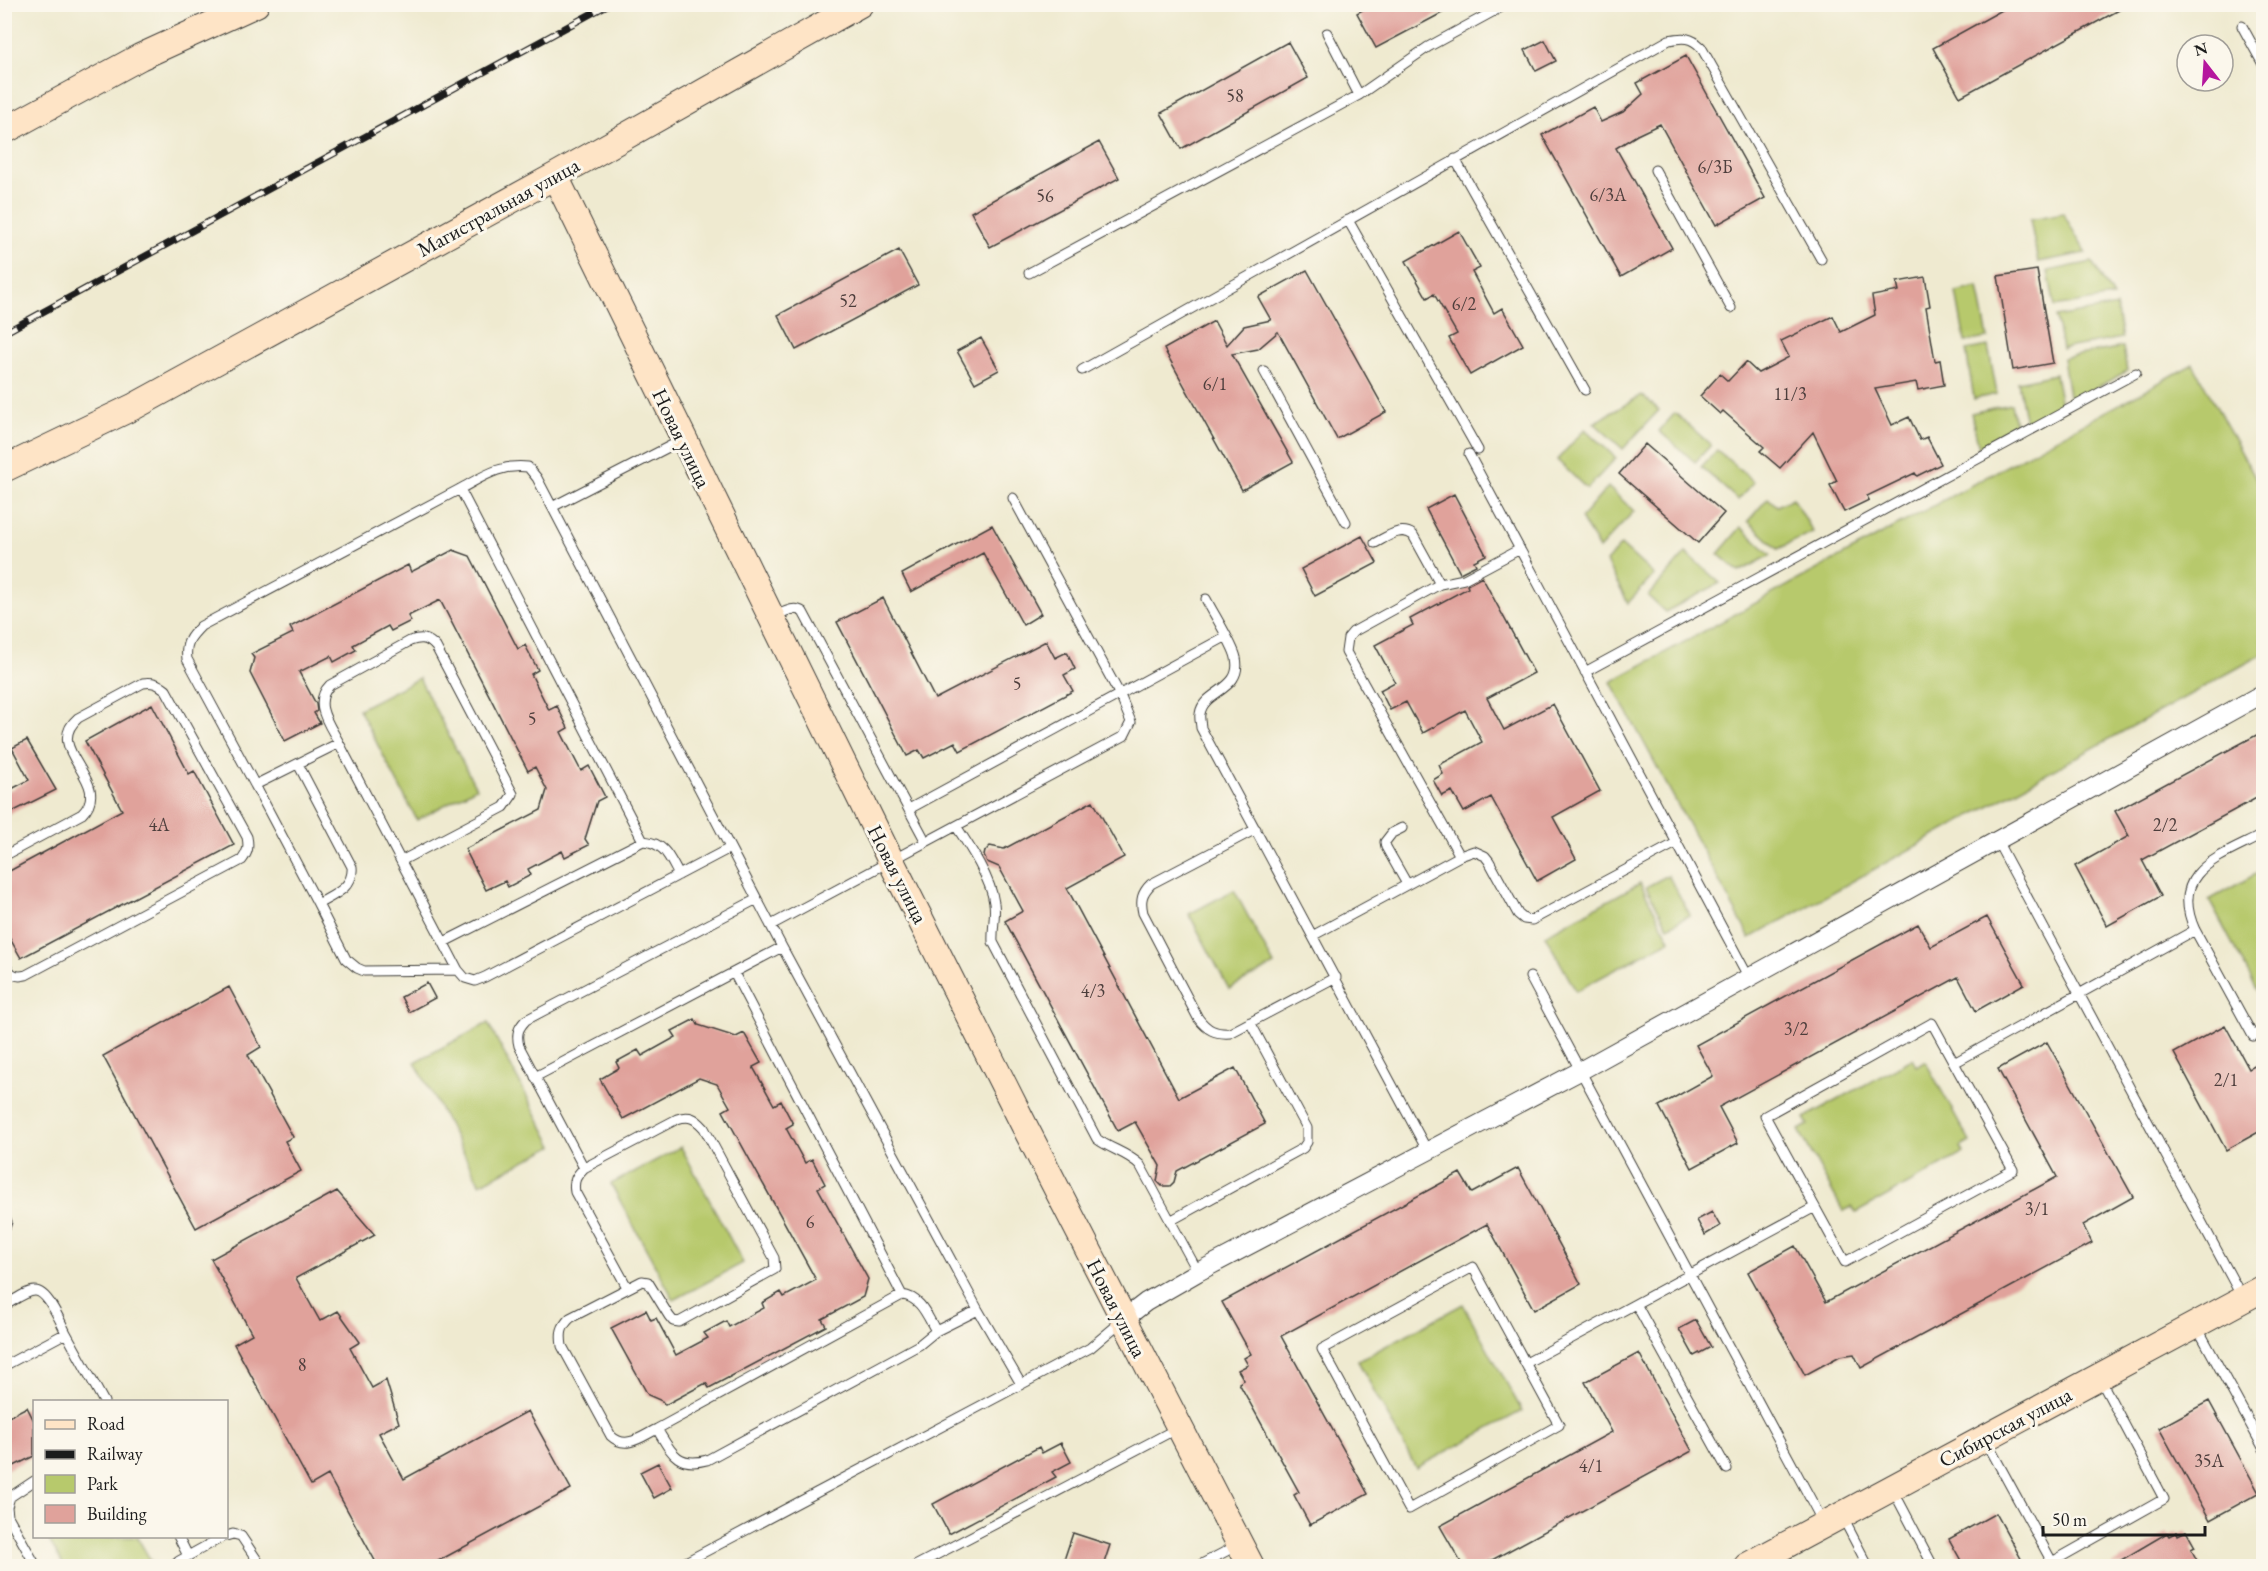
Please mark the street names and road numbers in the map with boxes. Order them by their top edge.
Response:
street label: Магистральная улица [412,151,585,263]
street label: Новая улица [646,384,718,493]
street label: Новая улица [862,820,935,928]
street label: Новая улица [1081,1254,1154,1362]
street label: Сибирская улица [1934,1380,2077,1473]

